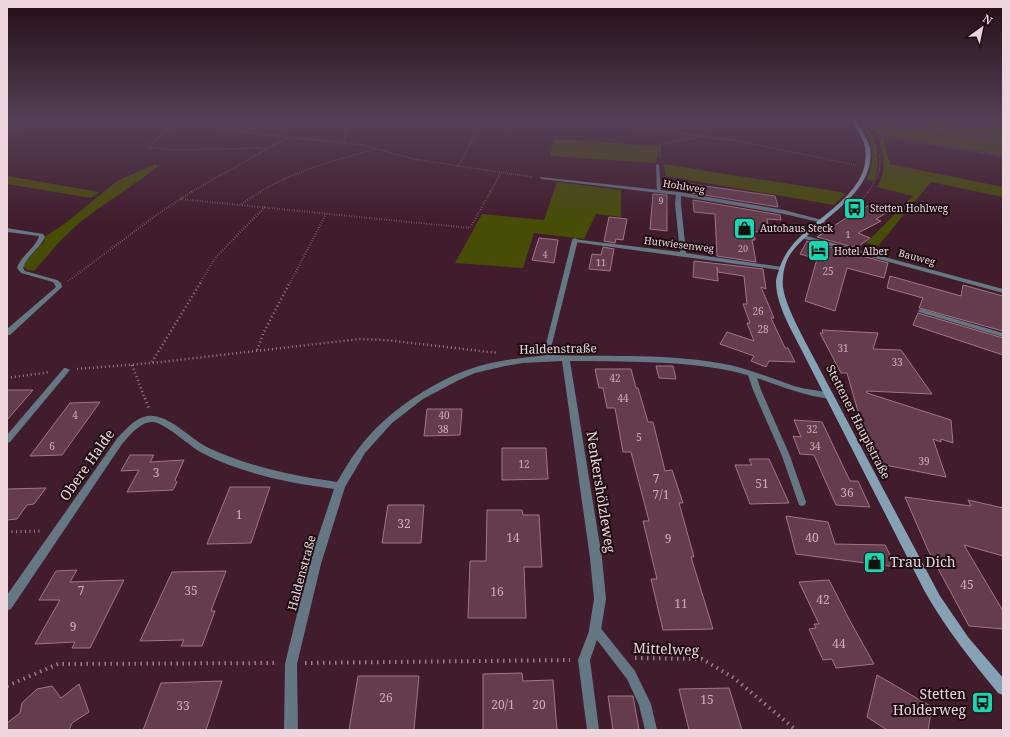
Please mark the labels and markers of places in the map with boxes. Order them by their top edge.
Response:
bus stop icon: Stetten Hohlweg [842,195,868,221]
place label: Stetten Hohlweg [870,201,949,215]
shop icon: Autohaus Steck [731,215,757,241]
place label: Autohaus Steck [760,221,833,235]
hotel icon: Hotel Alber [805,238,831,264]
place label: Hotel Alber [834,244,889,258]
shop icon: Trau Dich [861,549,887,575]
place label: Trau Dich [890,552,956,571]
place label: Stetten Holderweg [893,684,966,719]
bus stop icon: Stetten Holderweg [969,689,995,715]

